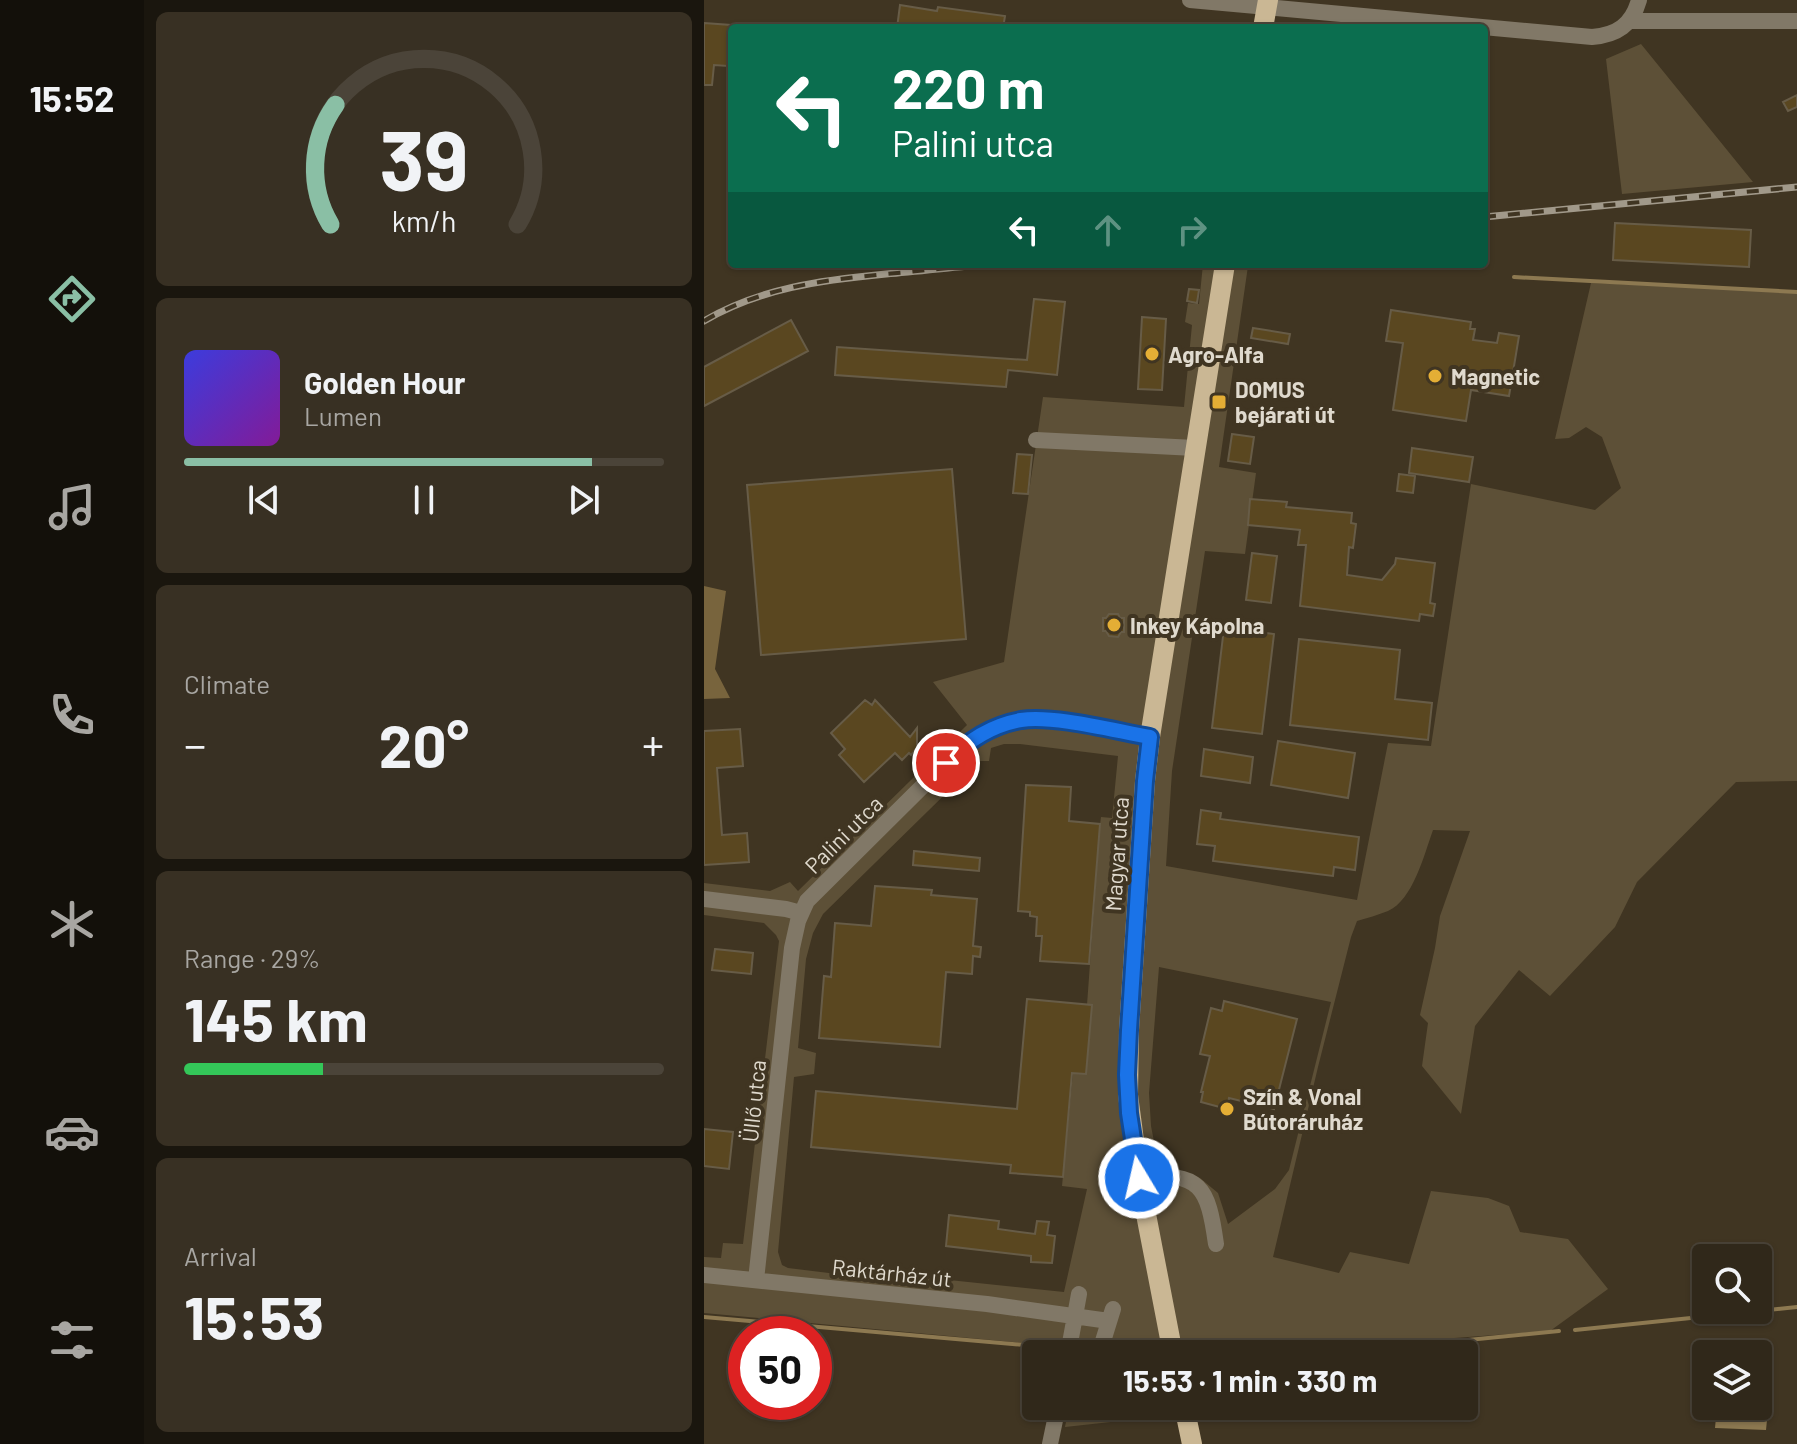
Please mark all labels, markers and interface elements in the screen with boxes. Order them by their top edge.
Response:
text: 220 m [892,53,1045,120]
icon: left [760,56,864,160]
text: 15:52 [30,76,114,119]
text: 39 [379,108,469,208]
text: Palini utca [892,121,1054,164]
text: km/h [392,203,456,238]
icon: left [1002,208,1046,252]
icon: ahead [1086,208,1130,252]
icon: right [1170,208,1214,252]
icon: directions [44,271,100,327]
place label: Agro-Alfa [1168,341,1264,367]
marker: Agro-Alfa [1143,345,1161,363]
place label: Magnetic [1451,363,1540,389]
text: Golden Hour [304,364,466,400]
marker: Magnetic [1426,367,1444,385]
place label: DOMUS bejárati út [1235,376,1335,427]
marker: DOMUS bejárati út [1210,393,1228,411]
text: Lumen [304,400,382,431]
icon: previous [242,478,286,522]
icon: pause [402,478,446,522]
icon: next [562,478,606,522]
icon: music [44,479,100,535]
place label: Inkey Kápolna [1130,612,1265,638]
marker: Inkey Kápolna [1105,616,1123,634]
text: Climate [184,668,270,699]
icon: phone [44,687,100,743]
text: 20° [379,708,469,780]
text: − [184,717,206,770]
text: + [642,717,664,770]
pin [912,729,980,797]
icon: arrive [924,741,968,785]
street label: Palini utca [799,790,887,878]
street label: Magyar utca [1099,796,1133,912]
icon: climate [44,896,100,952]
text: Range · 29% [184,942,320,973]
text: 145 km [184,982,368,1054]
street label: Üllő utca [736,1059,770,1143]
place label: Szín & Vonal Bútoráruház [1243,1083,1363,1134]
marker: Szín & Vonal Bútoráruház [1218,1100,1236,1118]
icon: car [44,1104,100,1160]
position arrow [1097,1136,1181,1220]
text: Arrival [184,1240,257,1271]
map controls [1692,1244,1772,1420]
button: search [1692,1244,1772,1324]
street label: Raktárház út [831,1253,953,1291]
text: 15:53 [184,1280,324,1352]
icon: filters [44,1312,100,1368]
speed limit sign: 50 [728,1316,832,1420]
button: layers [1692,1340,1772,1420]
text: 15:53 · 1 min · 330 m [1123,1362,1377,1398]

